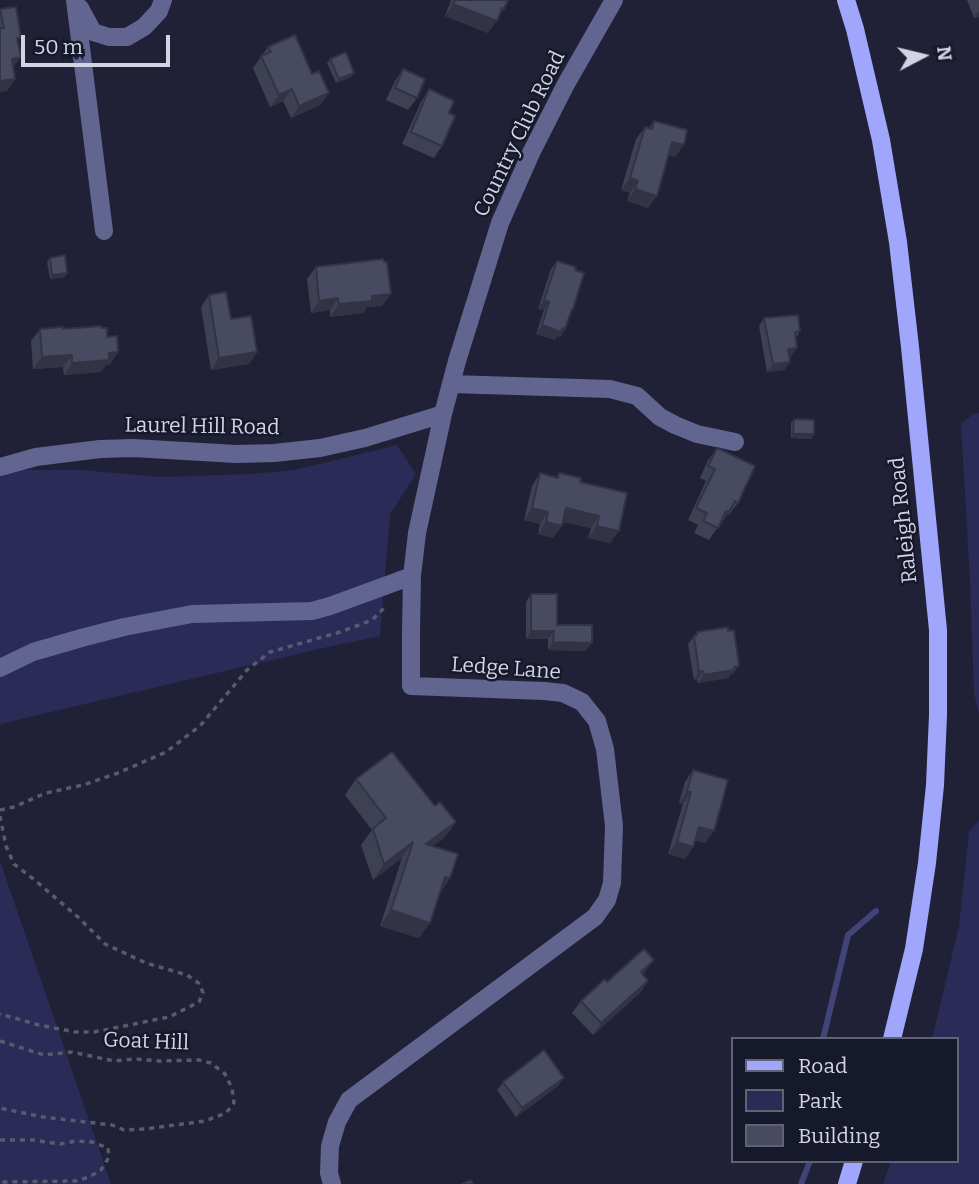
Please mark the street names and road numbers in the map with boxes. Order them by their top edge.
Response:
street label: Country Club Road [469,47,571,221]
street label: Laurel Hill Road [124,413,280,441]
street label: Raleigh Road [885,456,923,584]
street label: Ledge Lane [450,653,562,685]
street label: Goat Hill [103,1028,189,1056]

